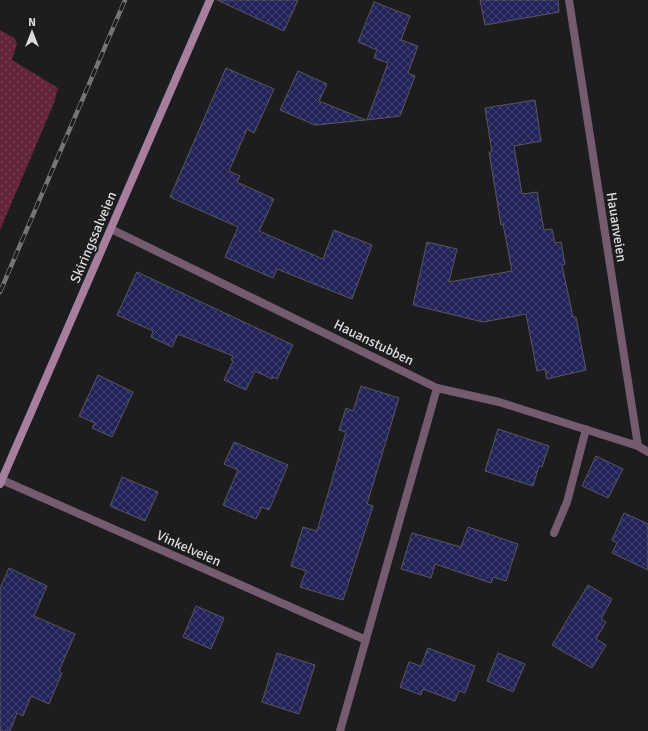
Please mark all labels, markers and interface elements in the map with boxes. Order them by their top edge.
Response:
north arrow [12,12,52,52]
text: N [28,16,36,29]
street label: Skiringssalveien [67,189,120,285]
street label: Hauanveien [603,191,630,263]
street label: Hauanstubben [331,316,417,369]
street label: Vinkelveien [154,527,224,570]

